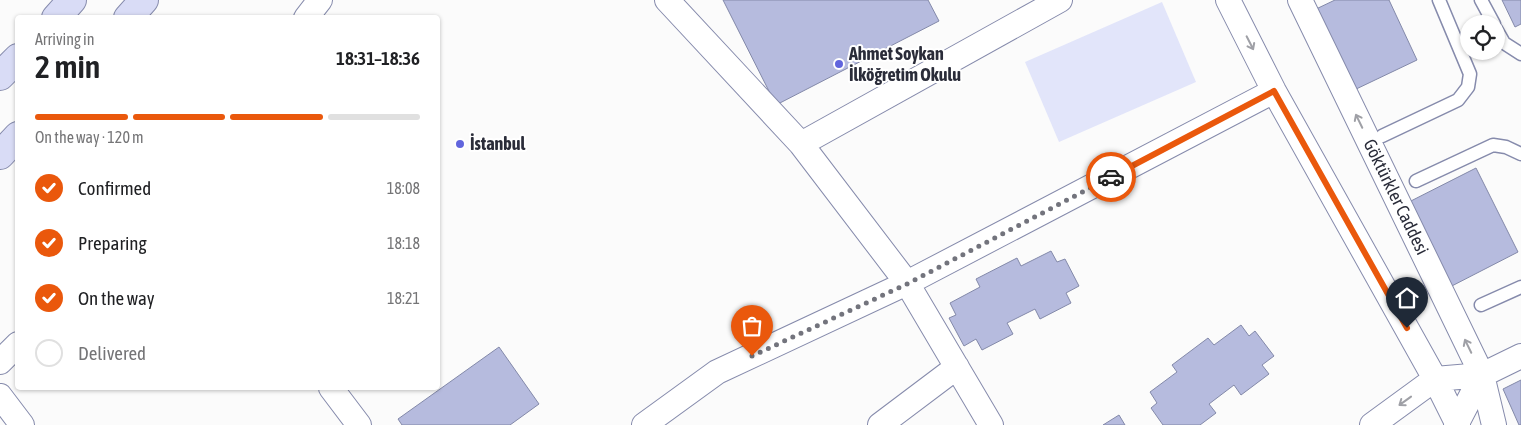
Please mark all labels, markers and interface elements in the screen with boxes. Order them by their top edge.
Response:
map controls [1460,15,1505,60]
button: locate [1460,15,1505,60]
text: Arriving in [35,30,95,48]
one-way arrow [1245,36,1255,51]
place label: Ahmet Soykan İlköğretim Okulu [848,43,961,85]
text: 18:31–18:36 [336,47,420,69]
text: 2 min [35,48,100,85]
marker: Ahmet Soykan İlköğretim Okulu [833,58,845,70]
one-way arrow [1354,114,1363,129]
text: On the way · 120 m [35,128,144,146]
place label: İstanbul [470,133,525,154]
street label: Göktürkler Caddesi [1359,136,1433,258]
marker: İstanbul [454,138,466,150]
courier [1086,152,1136,202]
icon: car [1097,163,1125,191]
icon: check [35,174,63,202]
text: Confirmed [78,177,151,199]
text: 18:08 [387,179,420,197]
icon: check [35,229,63,257]
text: Preparing [78,232,147,254]
text: 18:18 [387,234,420,252]
pin [1386,277,1428,328]
icon: check [35,284,63,312]
icon: home [1393,284,1421,312]
text: On the way [78,287,155,309]
text: 18:21 [387,289,420,307]
pin [731,305,773,356]
icon: bag [738,312,766,340]
one-way arrow [1463,339,1472,354]
text: Delivered [78,342,146,364]
one-way arrow [1399,395,1412,406]

